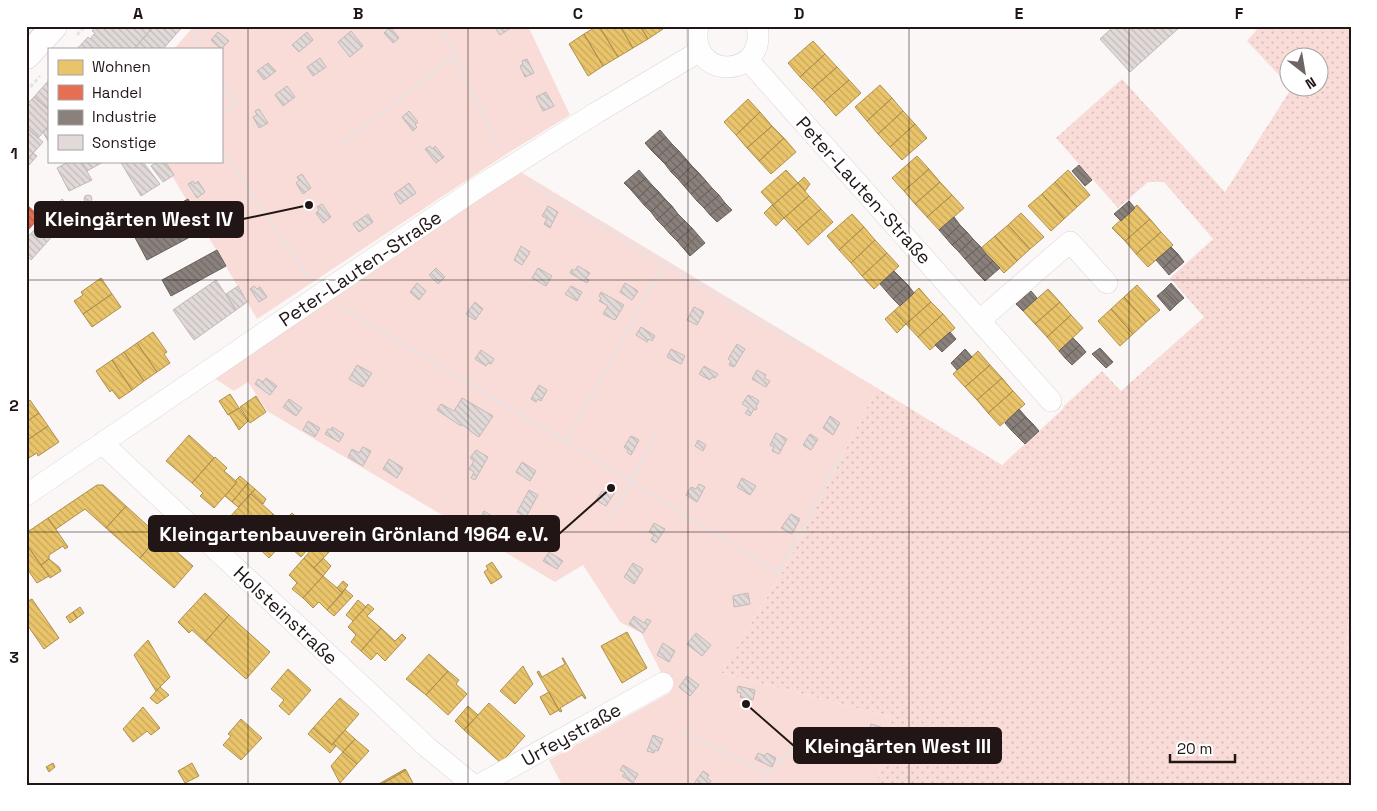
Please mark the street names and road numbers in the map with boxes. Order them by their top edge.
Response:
street label: Peter-Lauten-Straße [790,111,937,270]
street label: Peter-Lauten-Straße [274,205,446,332]
street label: Holsteinstraße [228,560,343,670]
street label: Urfeystraße [517,697,625,772]

